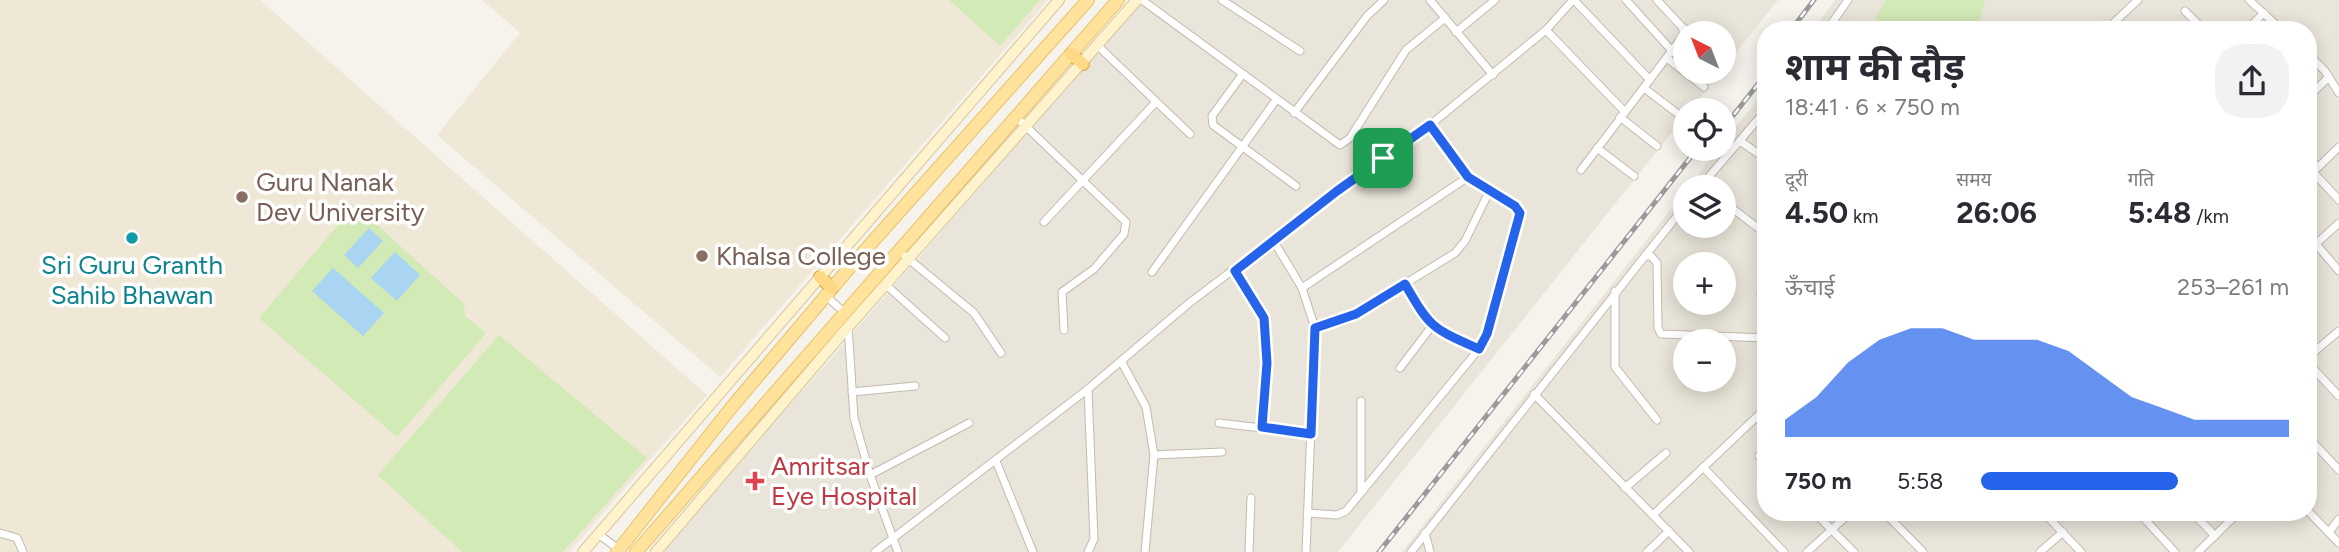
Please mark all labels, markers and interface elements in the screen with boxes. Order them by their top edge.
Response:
north arrow [1673,21,1736,84]
map controls [1673,21,1736,392]
text: शाम की दौड़ [1785,44,1965,90]
button: share [2215,44,2289,118]
text: 18:41 · 6 × 750 m [1785,93,1960,121]
button: locate [1673,98,1736,161]
pin [1353,128,1413,188]
icon: arrive [1364,139,1402,177]
place label: Guru Nanak Dev University [256,166,425,228]
text: दूरी [1785,168,1808,191]
text: समय [1956,168,1992,191]
text: गति [2128,168,2154,191]
button: layers [1673,175,1736,238]
marker: Guru Nanak Dev University [234,189,250,205]
text: 4.50 [1785,194,1848,231]
text: 26:06 [1956,194,2037,231]
text: 5:48 [2128,194,2191,231]
text: km [1848,205,1878,228]
text: /km [2191,205,2229,228]
marker: Sri Guru Granth Sahib Bhawan [124,230,140,246]
place label: Khalsa College [716,240,886,272]
marker: Khalsa College [694,248,710,264]
place label: Sri Guru Granth Sahib Bhawan [41,249,223,311]
button: + [1673,252,1736,315]
text: ऊँचाई [1785,273,1835,301]
text: 253–261 m [2177,273,2289,301]
button: − [1673,329,1736,392]
place label: Amritsar Eye Hospital [771,450,917,512]
text: 750 m [1785,467,1852,495]
text: 5:58 [1897,467,1943,495]
marker: Amritsar Eye Hospital [745,471,765,491]

